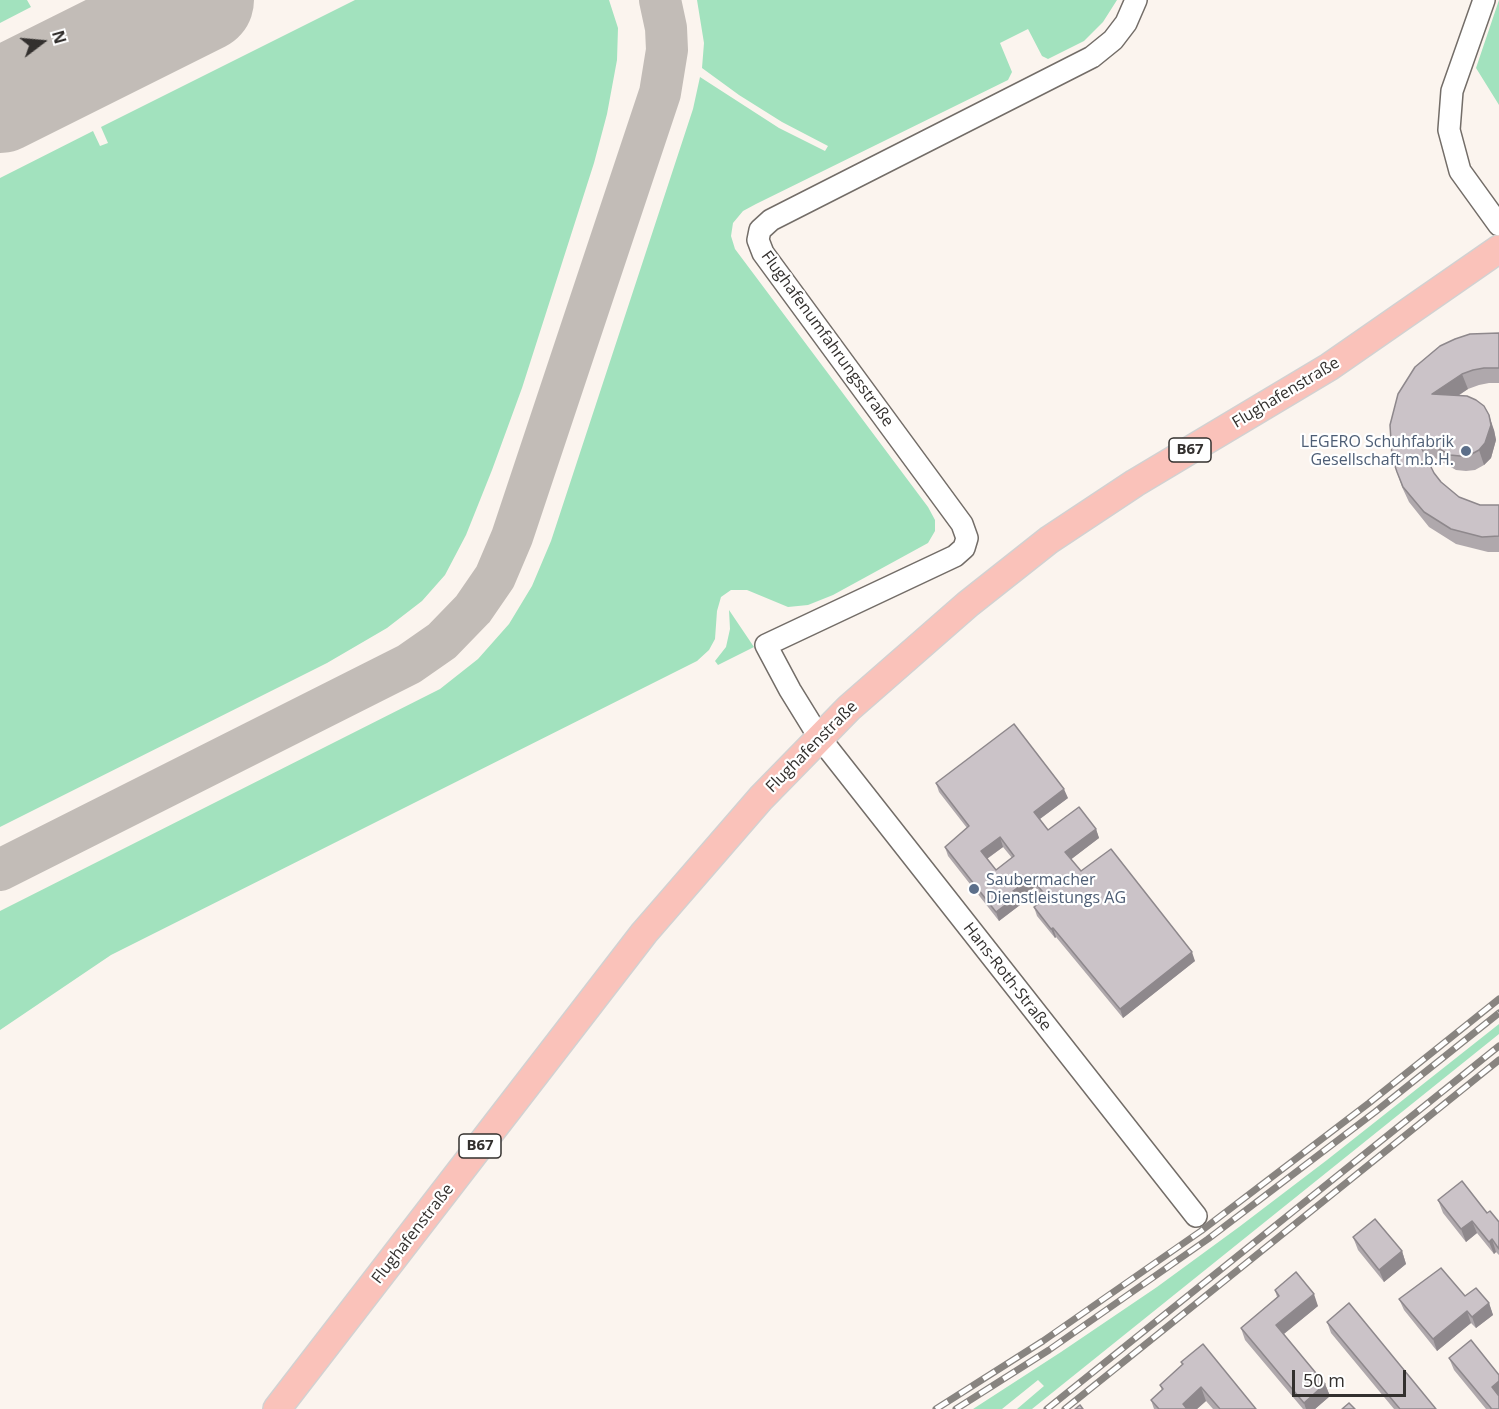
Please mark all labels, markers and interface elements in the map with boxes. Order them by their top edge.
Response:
north arrow [12,12,72,72]
text: N [47,28,72,46]
street label: Flughafenumfahrungsstraße [757,247,897,431]
street label: Flughafenstraße [1229,354,1343,432]
place label: LEGERO Schuhfabrik Gesellschaft m.b.H. [1301,432,1454,470]
road number: B67 [1169,438,1211,462]
marker: LEGERO Schuhfabrik Gesellschaft m.b.H. [1459,444,1473,458]
street label: Flughafenstraße [762,697,862,797]
place label: Saubermacher Dienstleistungs AG [986,870,1126,908]
marker: Saubermacher Dienstleistungs AG [967,882,981,896]
street label: Hans-Roth-Straße [959,919,1055,1035]
road number: B67 [459,1134,501,1158]
street label: Flughafenstraße [368,1180,458,1288]
scale bar [1295,1358,1409,1396]
text: 50 m [1303,1368,1345,1392]

